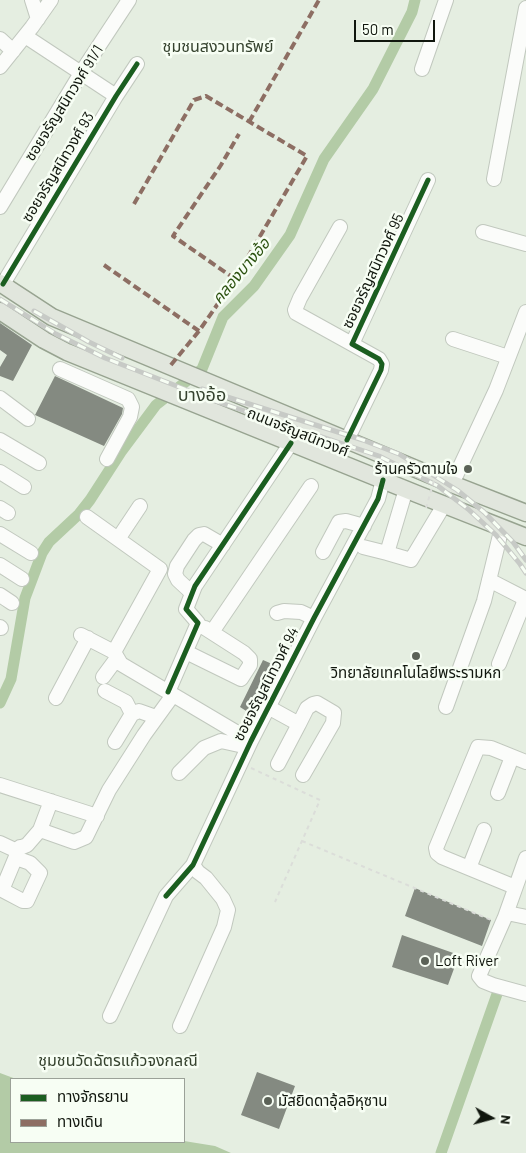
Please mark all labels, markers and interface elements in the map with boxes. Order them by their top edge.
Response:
scale bar [356,10,437,42]
text: 50 m [362,20,394,38]
district label: ชุมชนสงวนทรัพย์ [163,37,273,57]
street label: ซอยจรัญสนิทวงศ์ 91/1 [21,42,107,164]
street label: ซอยจรัญสนิทวงศ์ 93 [18,109,98,225]
street label: ซอยจรัญสนิทวงศ์ 95 [338,211,408,331]
water label: คลองบางอ้อ [208,234,274,308]
district label: บางอ้อ [178,384,226,406]
street label: ถนนจรัญสนิทวงศ์ [245,403,351,461]
place label: ร้านครัวตามใจ [375,460,458,478]
marker: ร้านครัวตามใจ [462,463,474,475]
street label: ซอยจรัญสนิทวงศ์ 94 [229,624,303,744]
marker: วิทยาลัยเทคโนโลยีพระรามหก [410,650,422,662]
place label: วิทยาลัยเทคโนโลยีพระรามหก [331,664,501,682]
place label: Loft River [435,952,499,970]
marker: Loft River [419,955,431,967]
district label: ชุมชนวัดฉัตรแก้วจงกลณี [38,1051,198,1071]
legend [10,1078,185,1143]
text: ทางจักรยาน [57,1087,129,1105]
place label: มัสยิดดาอุ้ลอิหุซาน [278,1092,387,1110]
north arrow [466,1093,516,1143]
marker: มัสยิดดาอุ้ลอิหุซาน [262,1095,274,1107]
text: ทางเดิน [57,1112,103,1130]
text: N [497,1114,515,1126]

